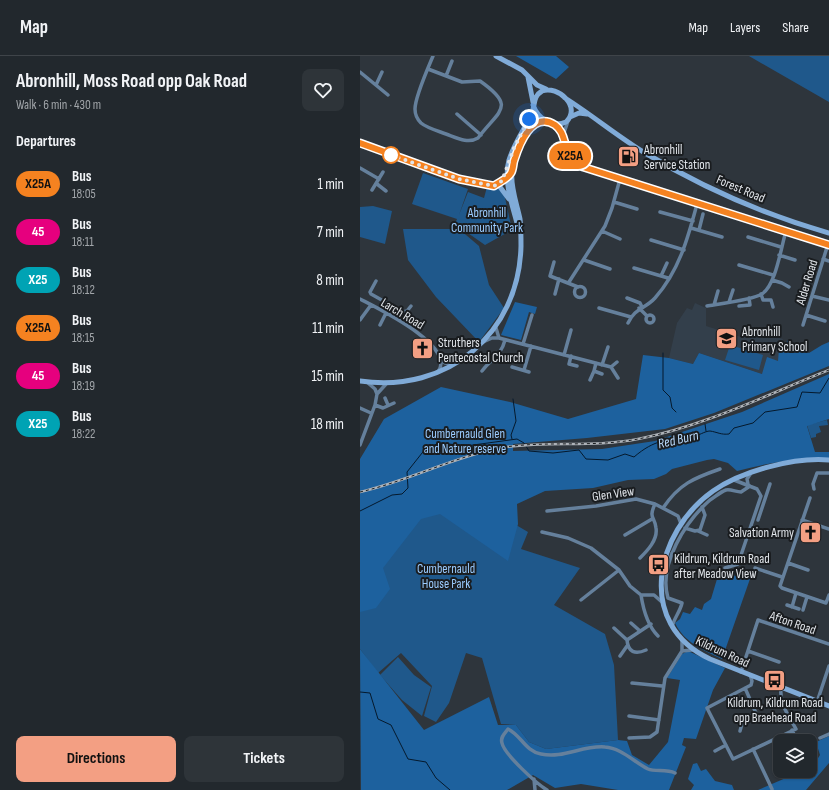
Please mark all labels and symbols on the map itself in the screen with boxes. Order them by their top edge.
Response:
your location [519,109,539,129]
place label: Abronhill Service Station [643,142,710,173]
line badge: X25A [542,143,598,169]
fuel station icon: Abronhill Service Station [616,143,642,169]
unlabelled marker [382,146,400,164]
street label: Forest Road [714,172,767,206]
park label: Abronhill Community Park [451,205,523,236]
street label: Alder Road [792,258,821,308]
street label: Larch Road [378,295,427,333]
place label: Abronhill Primary School [741,324,807,355]
school or university icon: Abronhill Primary School [714,325,740,351]
place label: Struthers Pentecostal Church [438,335,524,366]
church icon: Struthers Pentecostal Church [410,336,436,362]
park label: Cumbernauld Glen and Nature reserve [424,426,506,457]
water label: Red Burn [656,427,700,452]
street label: Glen View [591,483,636,505]
church icon: Salvation Army [797,519,823,545]
place label: Salvation Army [729,525,794,541]
place label: Kildrum, Kildrum Road after Meadow View [674,551,770,582]
bus stop icon: Kildrum, Kildrum Road after Meadow View [646,552,672,578]
park label: Cumbernauld House Park [417,561,475,592]
street label: Afton Road [766,607,818,638]
street label: Kildrum Road [693,633,752,671]
bus stop icon: Kildrum, Kildrum Road opp Braehead Road [762,667,788,693]
place label: Kildrum, Kildrum Road opp Braehead Road [727,695,823,726]

